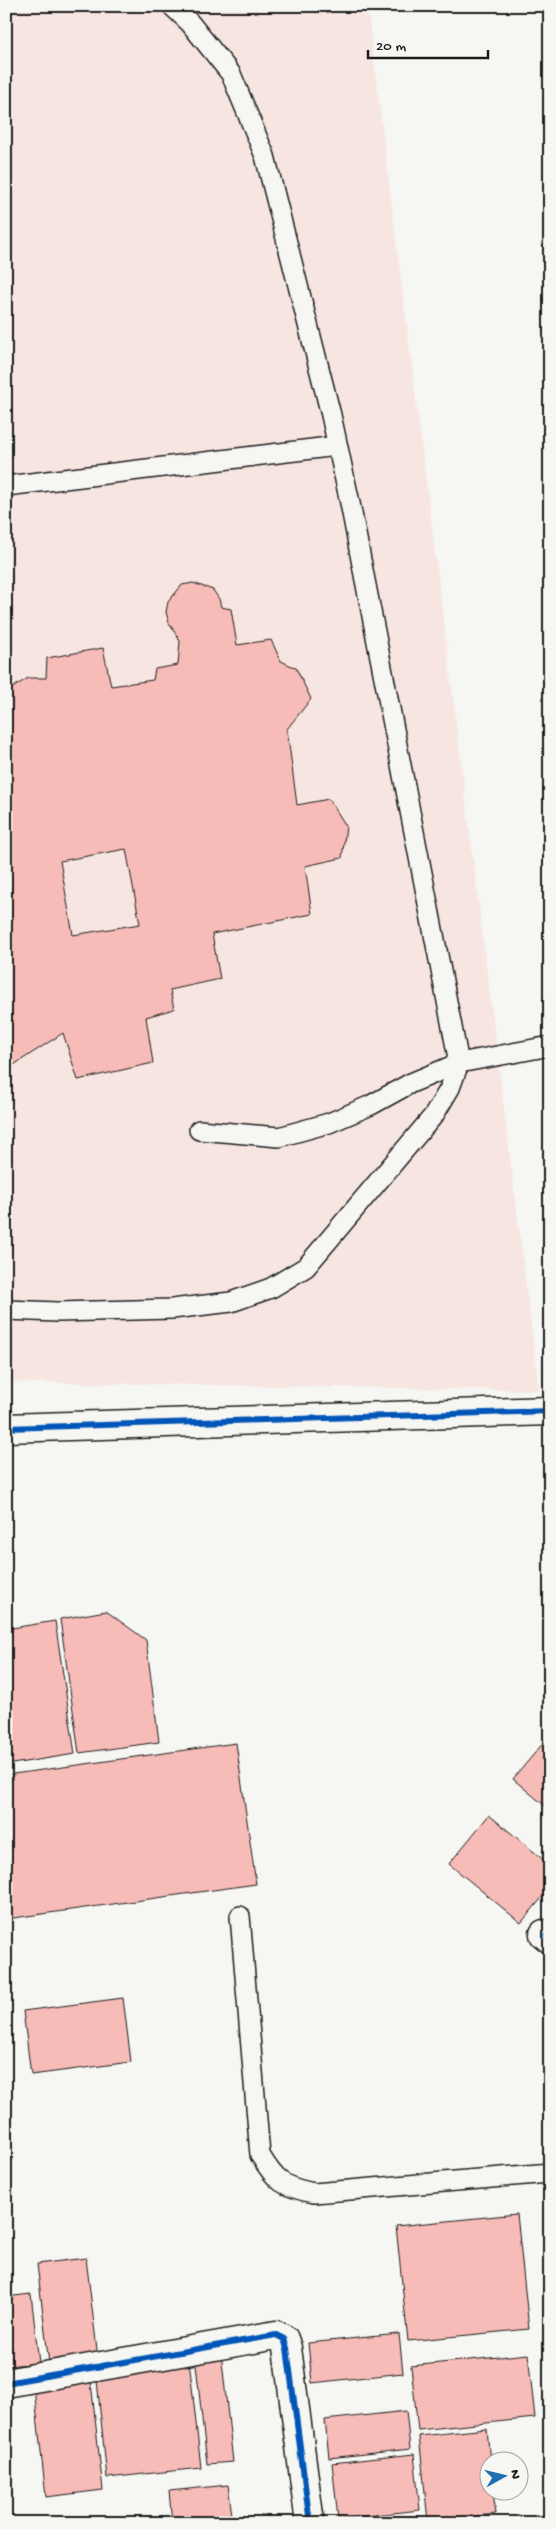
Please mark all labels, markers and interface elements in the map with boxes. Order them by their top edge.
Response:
scale bar [368,28,488,60]
text: 20 m [376,38,406,56]
north arrow [478,2452,528,2502]
text: N [505,2469,523,2480]

